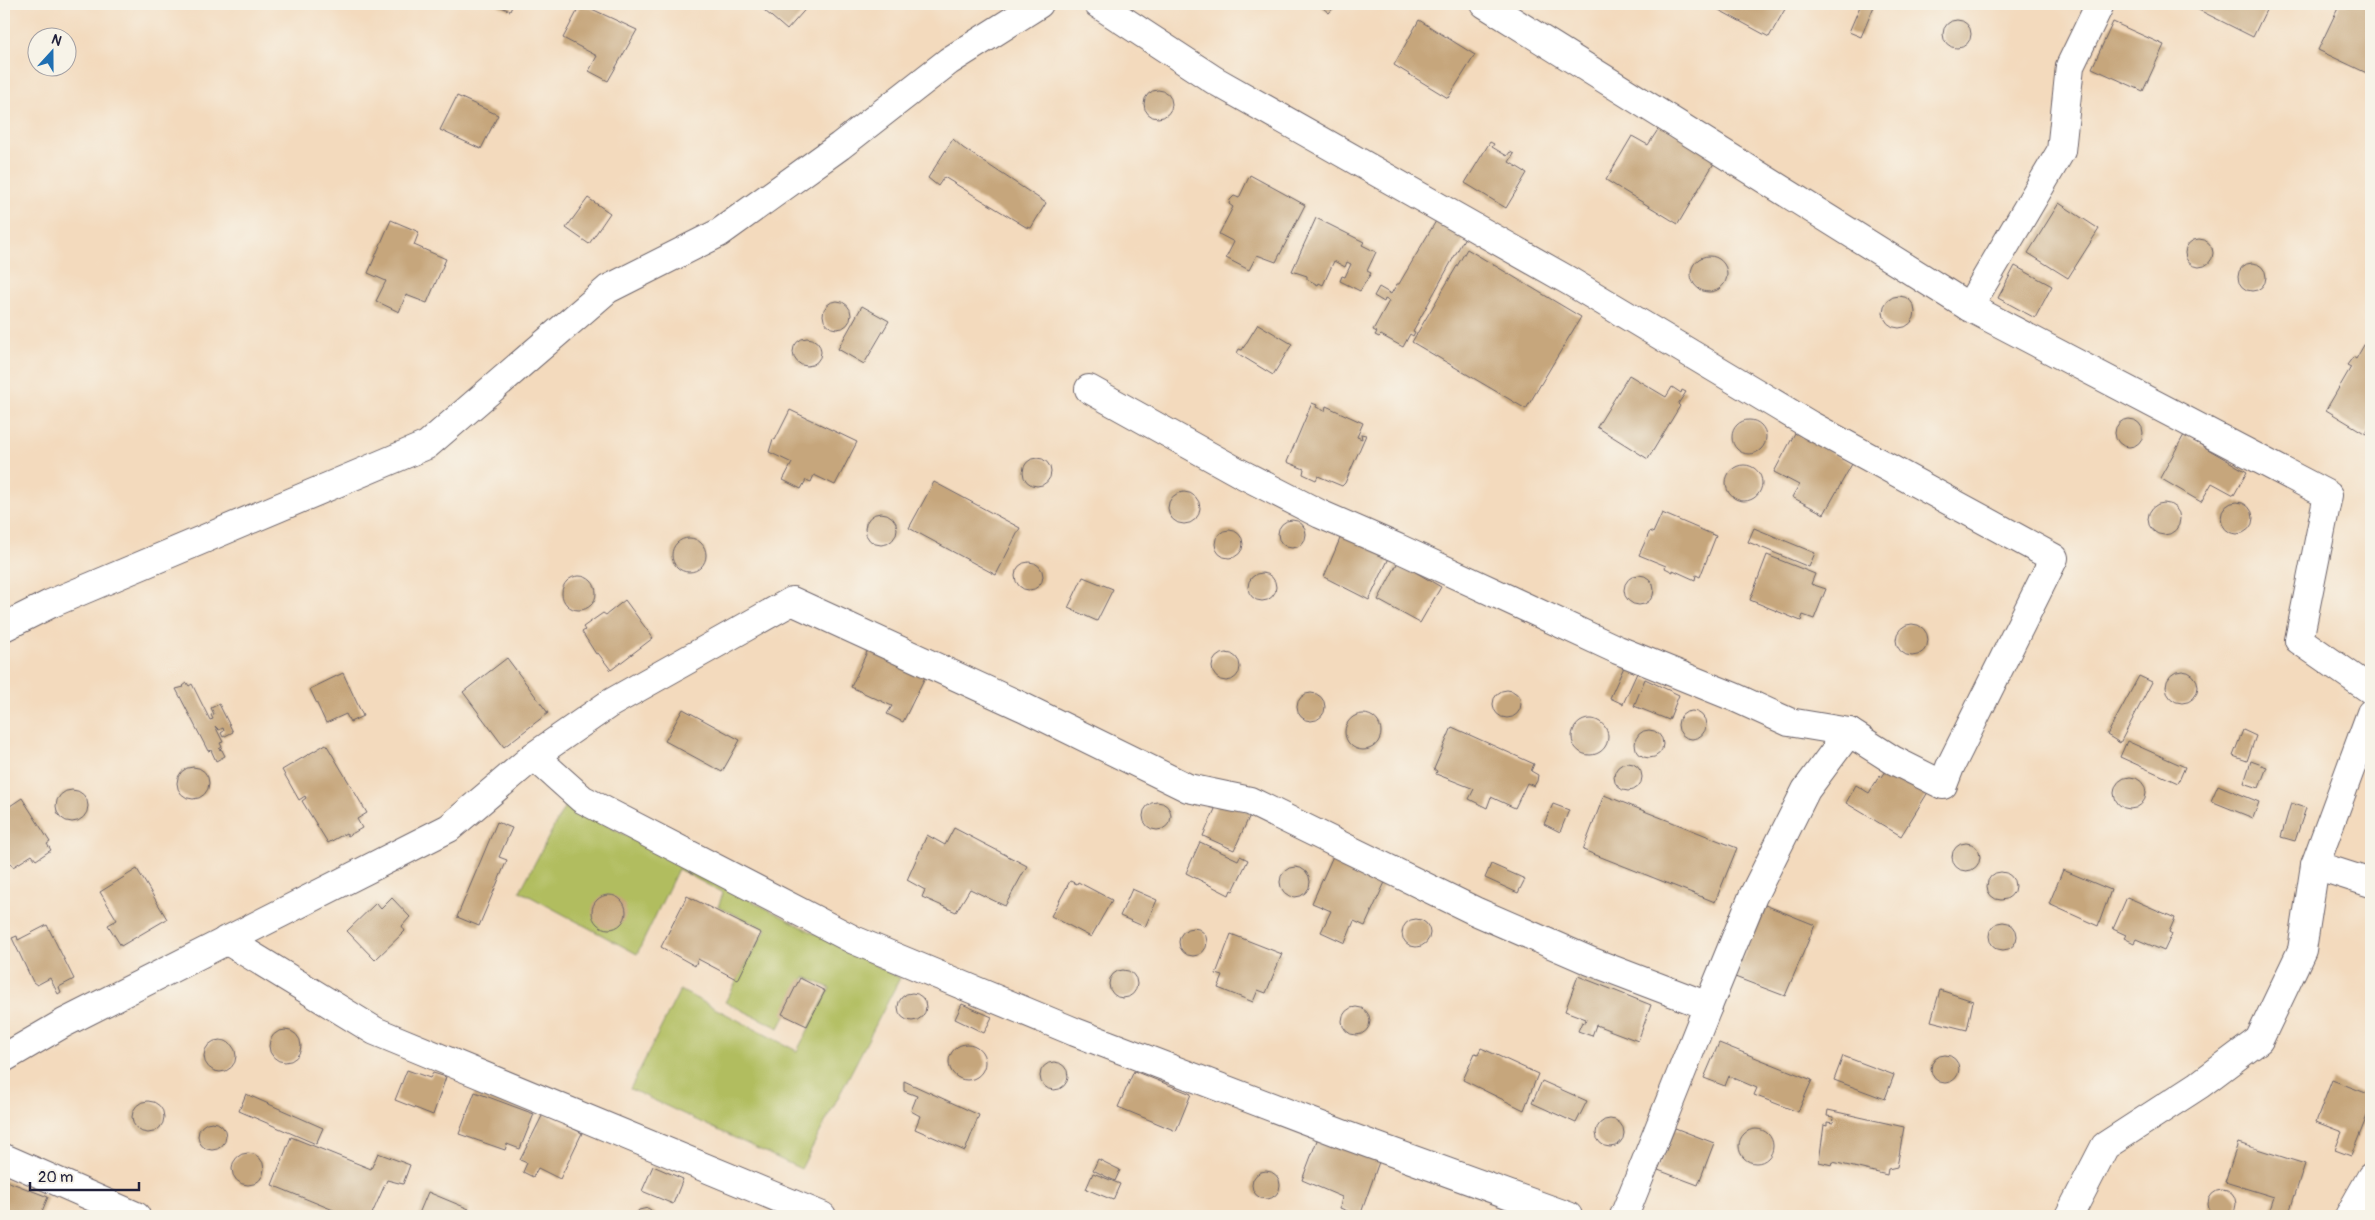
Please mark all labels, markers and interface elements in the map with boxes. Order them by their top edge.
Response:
north arrow [28,28,78,78]
text: N [49,31,64,50]
scale bar [30,1160,139,1192]
text: 20 m [38,1168,73,1187]

